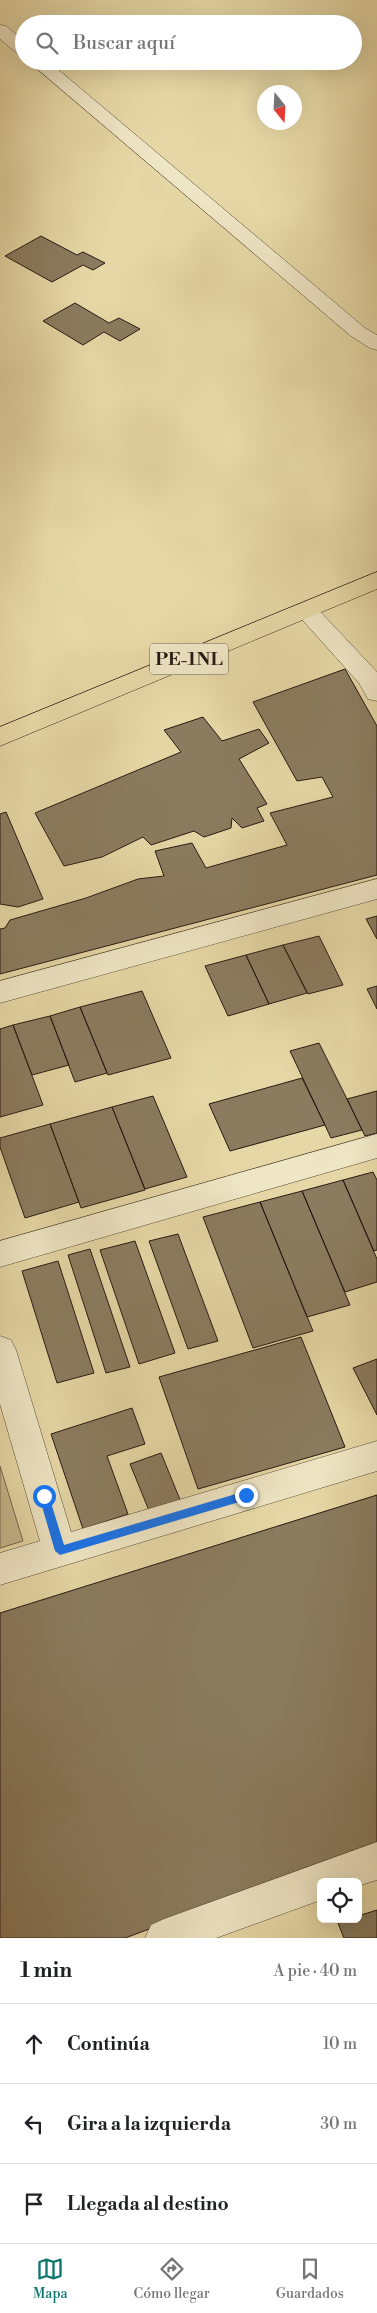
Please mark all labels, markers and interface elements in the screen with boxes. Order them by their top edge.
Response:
search box [15,15,362,70]
icon: search [33,29,61,57]
text: Buscar aquí [73,31,175,55]
north arrow [257,85,302,130]
road number: PE-1NL [150,644,228,674]
route end [235,1484,258,1507]
route start [33,1485,56,1508]
map controls [317,1878,362,1923]
button: locate [317,1878,362,1923]
text: 1 min [20,1958,72,1984]
text: A pie · 40 m [273,1961,357,1981]
icon: ahead [20,2030,48,2058]
text: Continúa [67,2032,150,2056]
text: 10 m [323,2034,357,2054]
icon: left [20,2110,48,2138]
text: Gira a la izquierda [67,2112,231,2136]
text: 30 m [320,2114,357,2134]
icon: arrive [20,2190,48,2218]
text: Llegada al destino [67,2192,229,2216]
tab: Mapa [33,2255,68,2303]
tab: Cómo llegar [134,2255,210,2303]
tab: Guardados [276,2255,344,2303]

